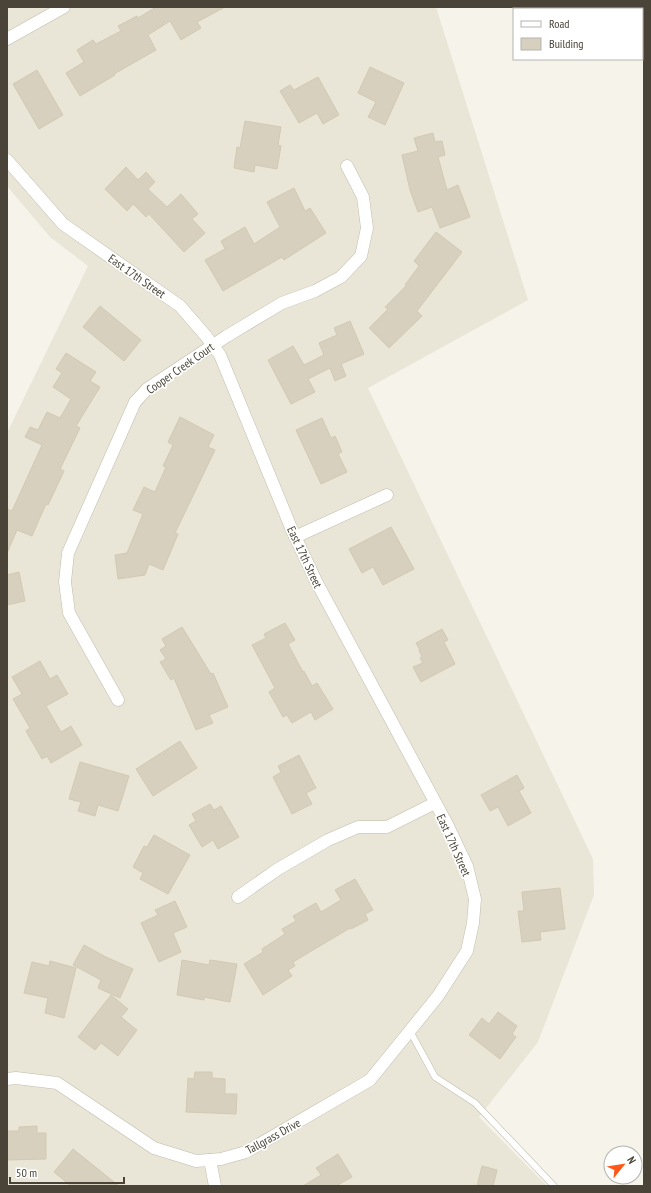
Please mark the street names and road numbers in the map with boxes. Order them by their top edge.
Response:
street label: East 17th Street [105,251,169,302]
street label: Cooper Creek Court [143,339,217,397]
street label: East 17th Street [284,524,326,591]
street label: East 17th Street [434,812,475,879]
street label: Tallgrass Drive [243,1115,303,1157]

